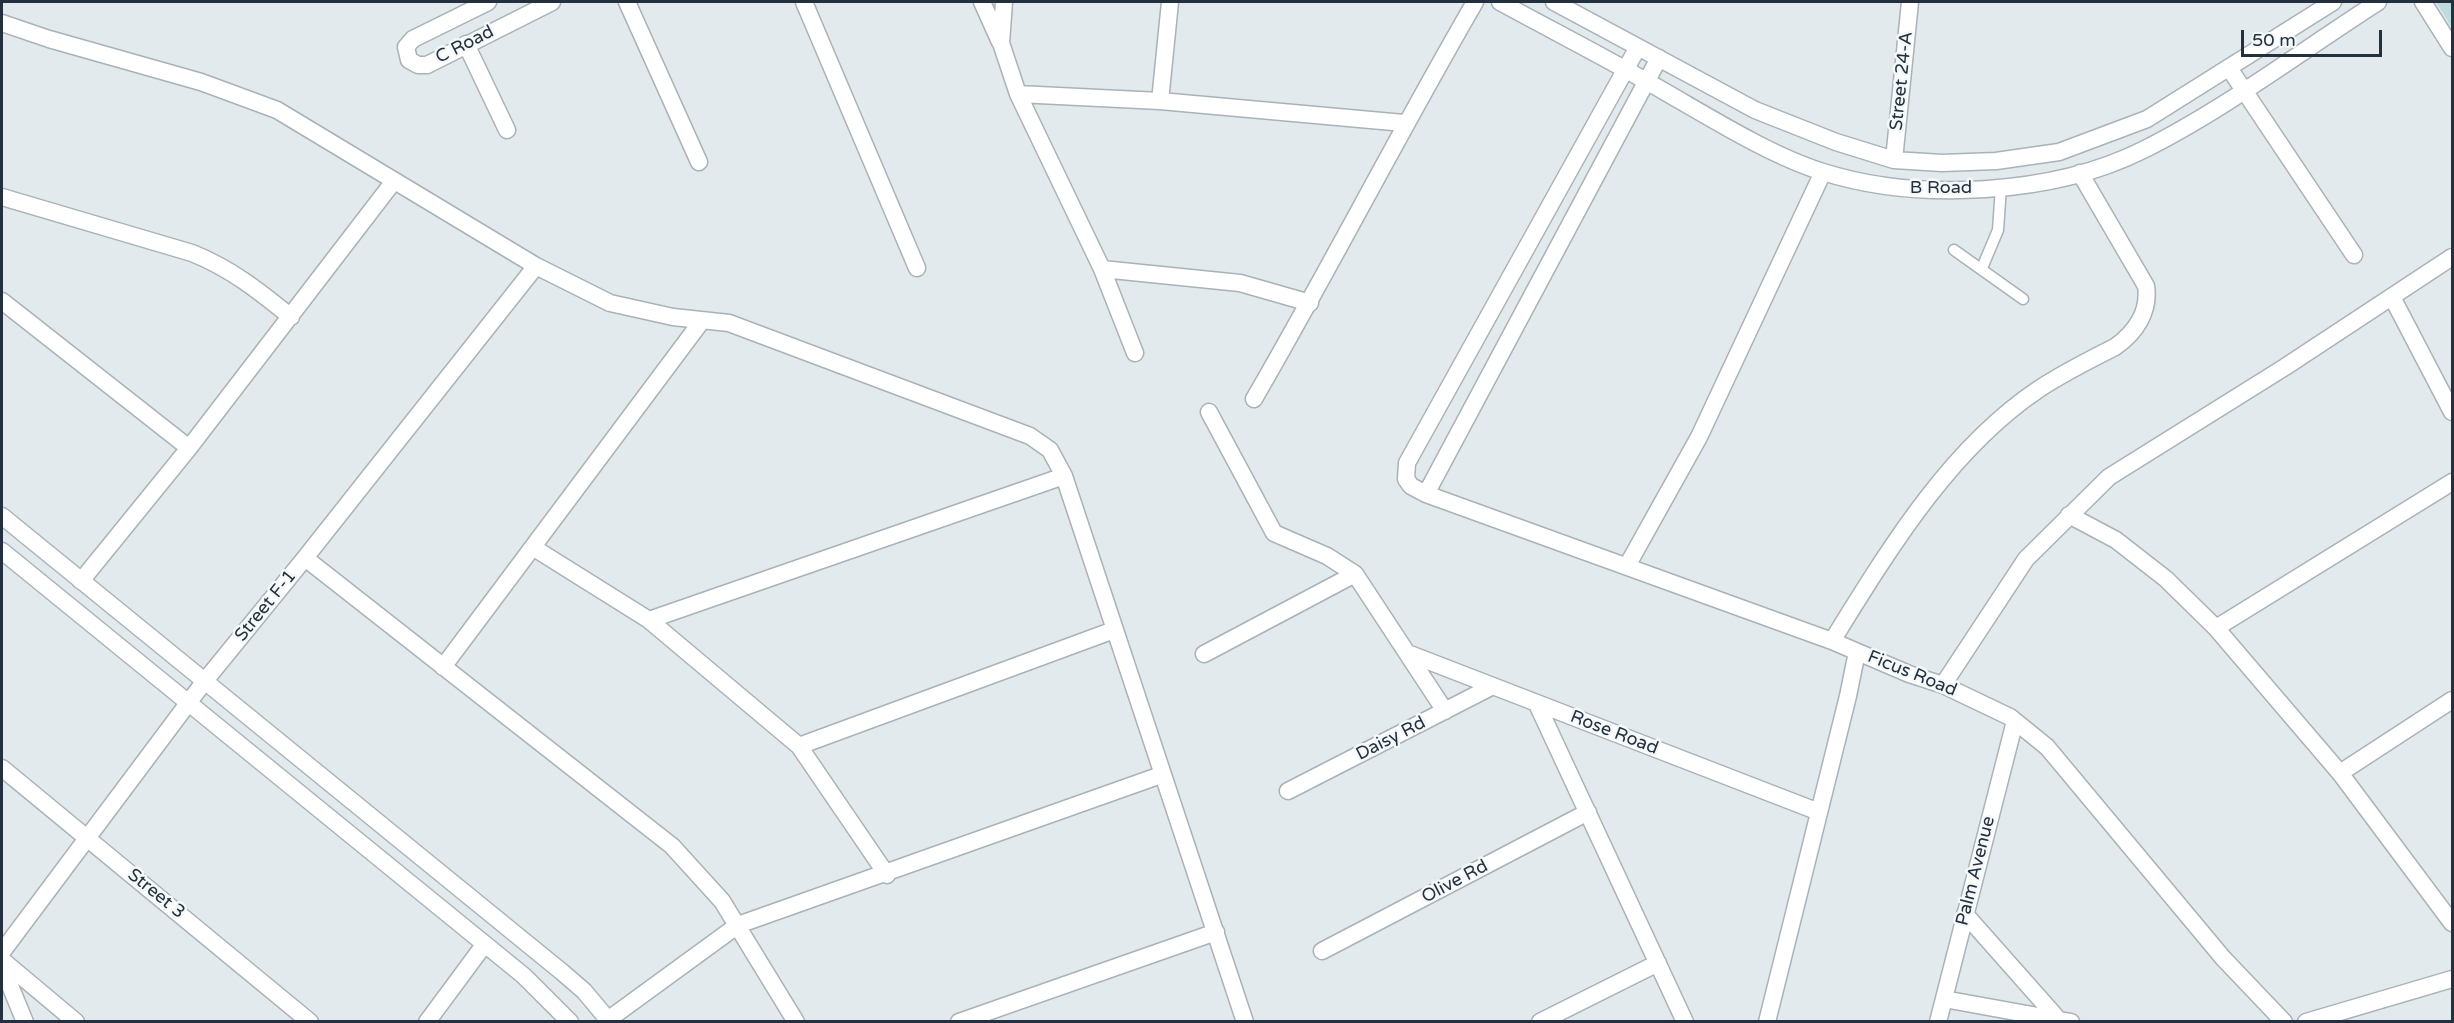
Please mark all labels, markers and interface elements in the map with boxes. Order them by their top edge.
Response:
scale bar [2244,18,2385,56]
street label: C Road [432,21,498,69]
text: 50 m [2252,29,2296,51]
street label: Street 24-A [1886,30,1918,132]
street label: B Road [1910,177,1972,199]
street label: Street F-1 [231,566,301,646]
street label: Ficus Road [1864,646,1960,702]
street label: Rose Road [1567,706,1661,760]
street label: Daisy Rd [1353,712,1429,766]
street label: Palm Avenue [1952,814,2000,928]
street label: Olive Rd [1418,856,1492,908]
street label: Street 3 [123,864,189,924]

